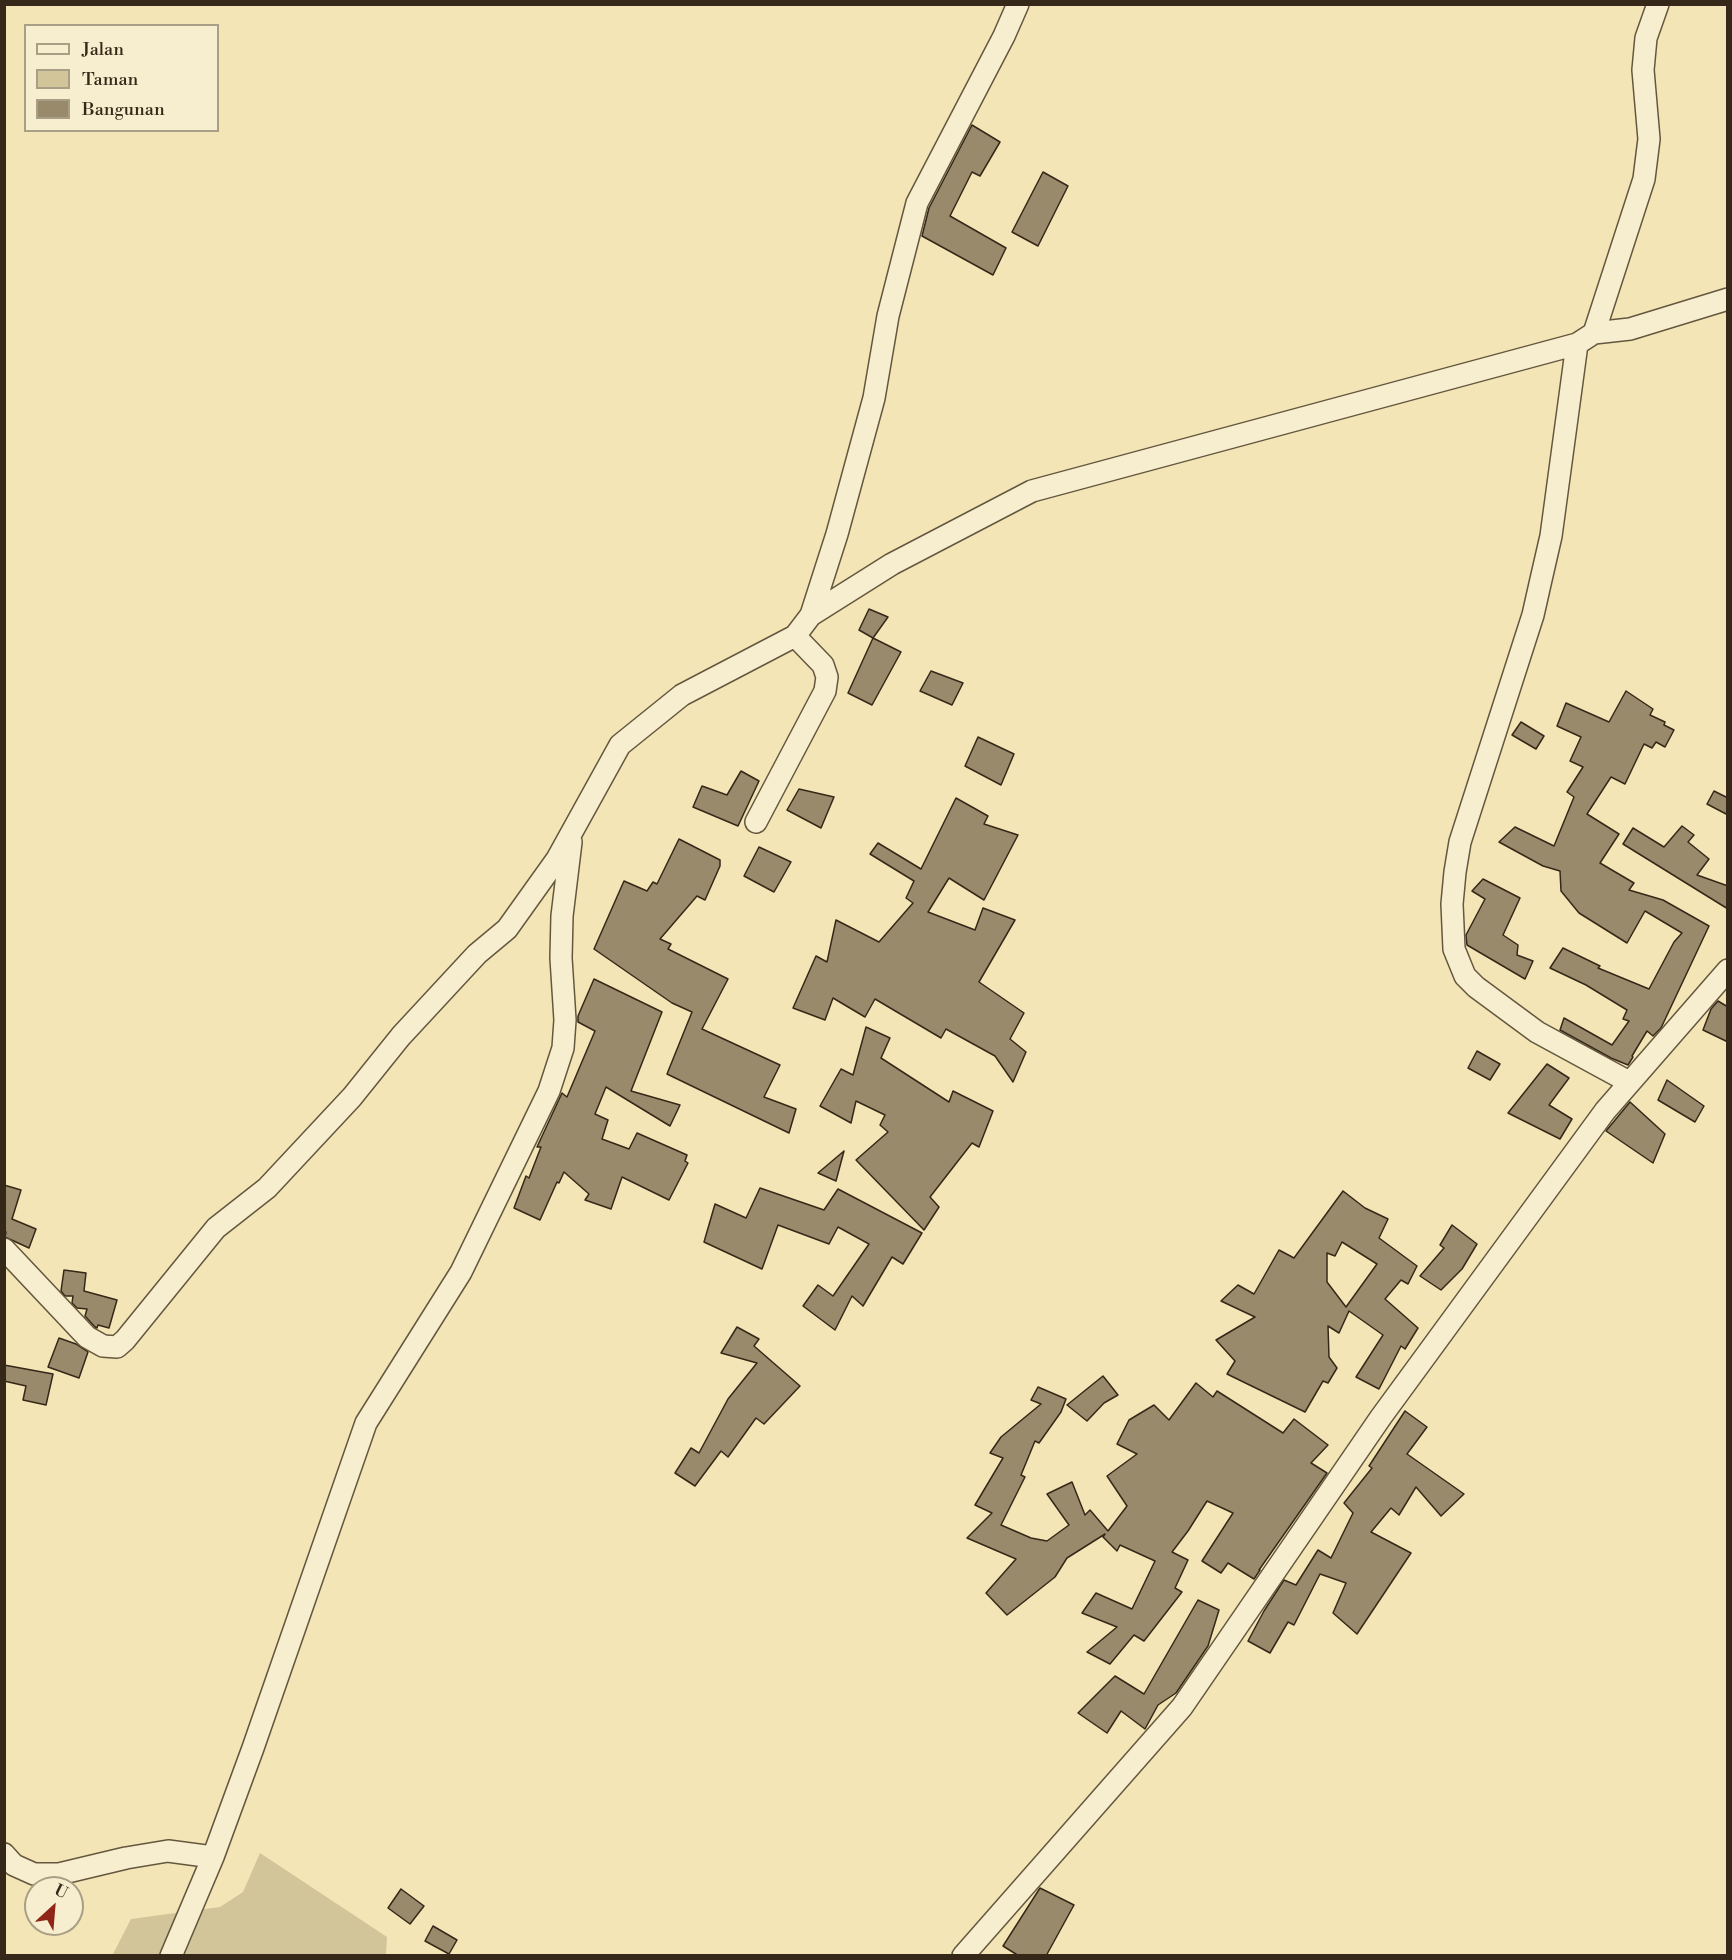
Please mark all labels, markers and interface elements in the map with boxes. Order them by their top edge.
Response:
legend [24,24,219,132]
text: Jalan [82,38,124,61]
text: Taman [82,68,138,91]
text: Bangunan [82,98,165,121]
north arrow [24,1876,84,1936]
text: U [51,1880,71,1903]

